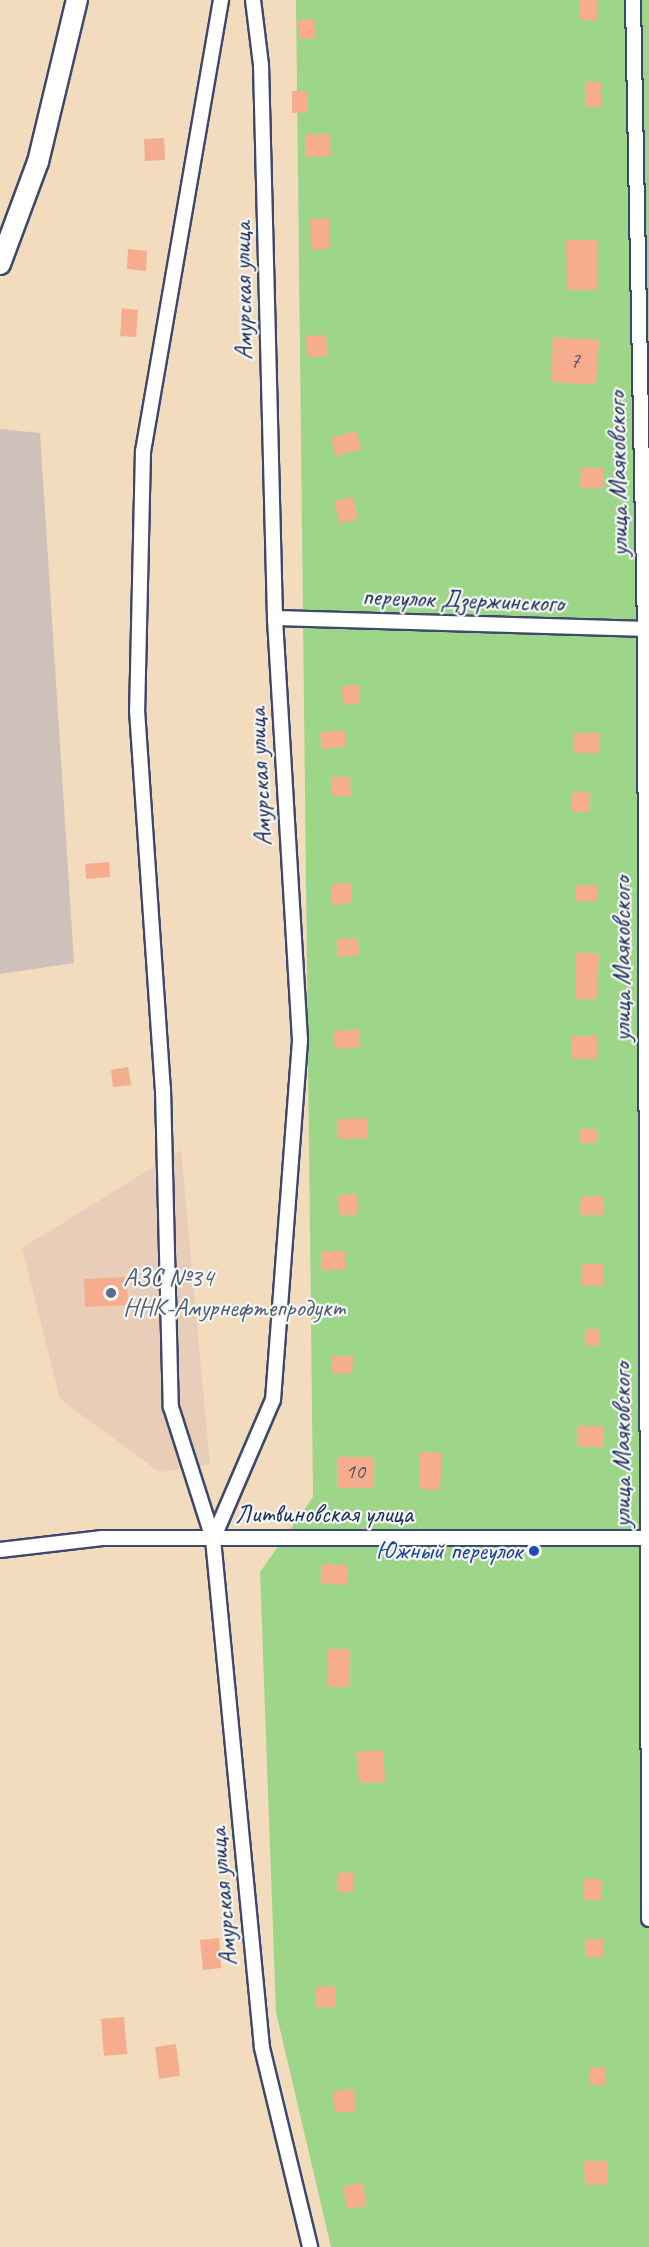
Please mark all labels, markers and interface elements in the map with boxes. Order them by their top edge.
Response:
street label: Амурская улица [226,221,260,361]
house number: 7 [570,348,580,374]
street label: улица Маяковского [601,391,635,557]
street label: переулок Дзержинского [362,581,564,619]
street label: Амурская улица [241,707,279,847]
street label: улица Маяковского [606,876,638,1042]
place label: АЗС №34 ННК-Амурнефтепродукт [123,1262,344,1324]
marker: АЗС №34 ННК-Амурнефтепродукт [104,1286,118,1300]
street label: улица Маяковского [606,1362,638,1528]
house number: 10 [345,1459,365,1485]
street label: Литвиновская улица [234,1498,414,1530]
place label: Южный переулок [376,1535,522,1567]
marker: Южный переулок [527,1544,541,1558]
street label: Амурская улица [201,1826,245,1968]

